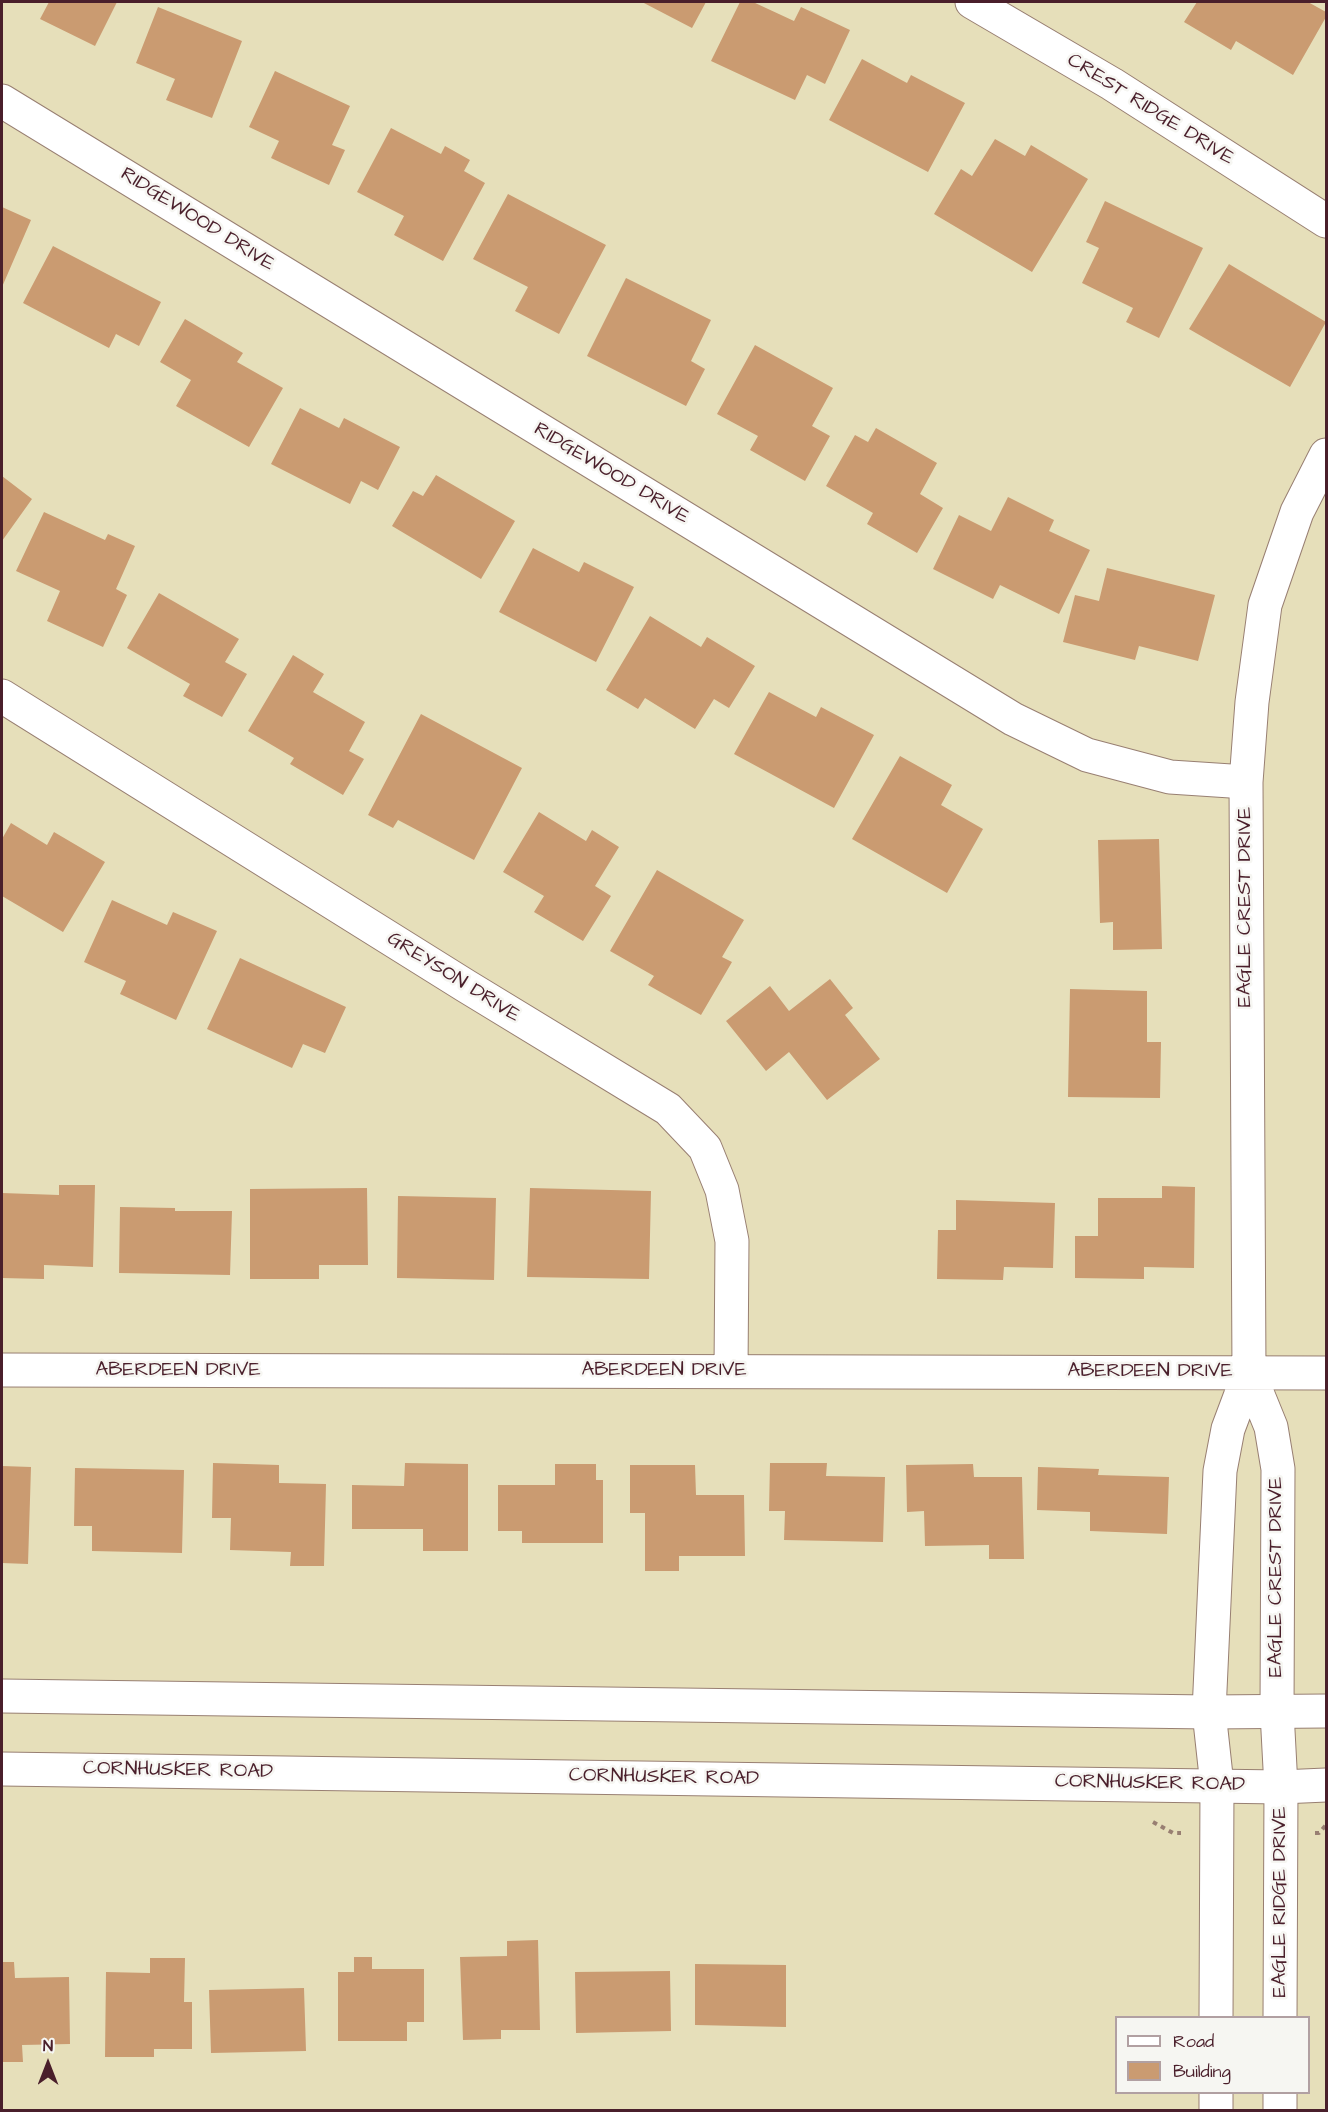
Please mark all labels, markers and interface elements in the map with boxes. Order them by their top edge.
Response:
street label: CREST RIDGE DRIVE [1062,49,1238,171]
street label: RIDGEWOOD DRIVE [116,163,278,277]
street label: RIDGEWOOD DRIVE [529,418,693,530]
street label: EAGLE CREST DRIVE [1234,807,1258,1007]
street label: GREYSON DRIVE [382,928,524,1028]
street label: ABERDEEN DRIVE [96,1359,260,1383]
street label: ABERDEEN DRIVE [582,1359,746,1383]
street label: ABERDEEN DRIVE [1068,1360,1232,1384]
street label: EAGLE CREST DRIVE [1265,1477,1289,1677]
street label: CORNHUSKER ROAD [83,1757,273,1785]
street label: CORNHUSKER ROAD [569,1764,759,1792]
street label: CORNHUSKER ROAD [1055,1770,1245,1798]
street label: EAGLE RIDGE DRIVE [1269,1807,1293,1997]
legend [1115,2016,1310,2094]
text: Road [1173,2029,1214,2054]
north arrow [18,2034,78,2094]
text: N [43,2035,53,2057]
text: Building [1173,2059,1231,2084]

